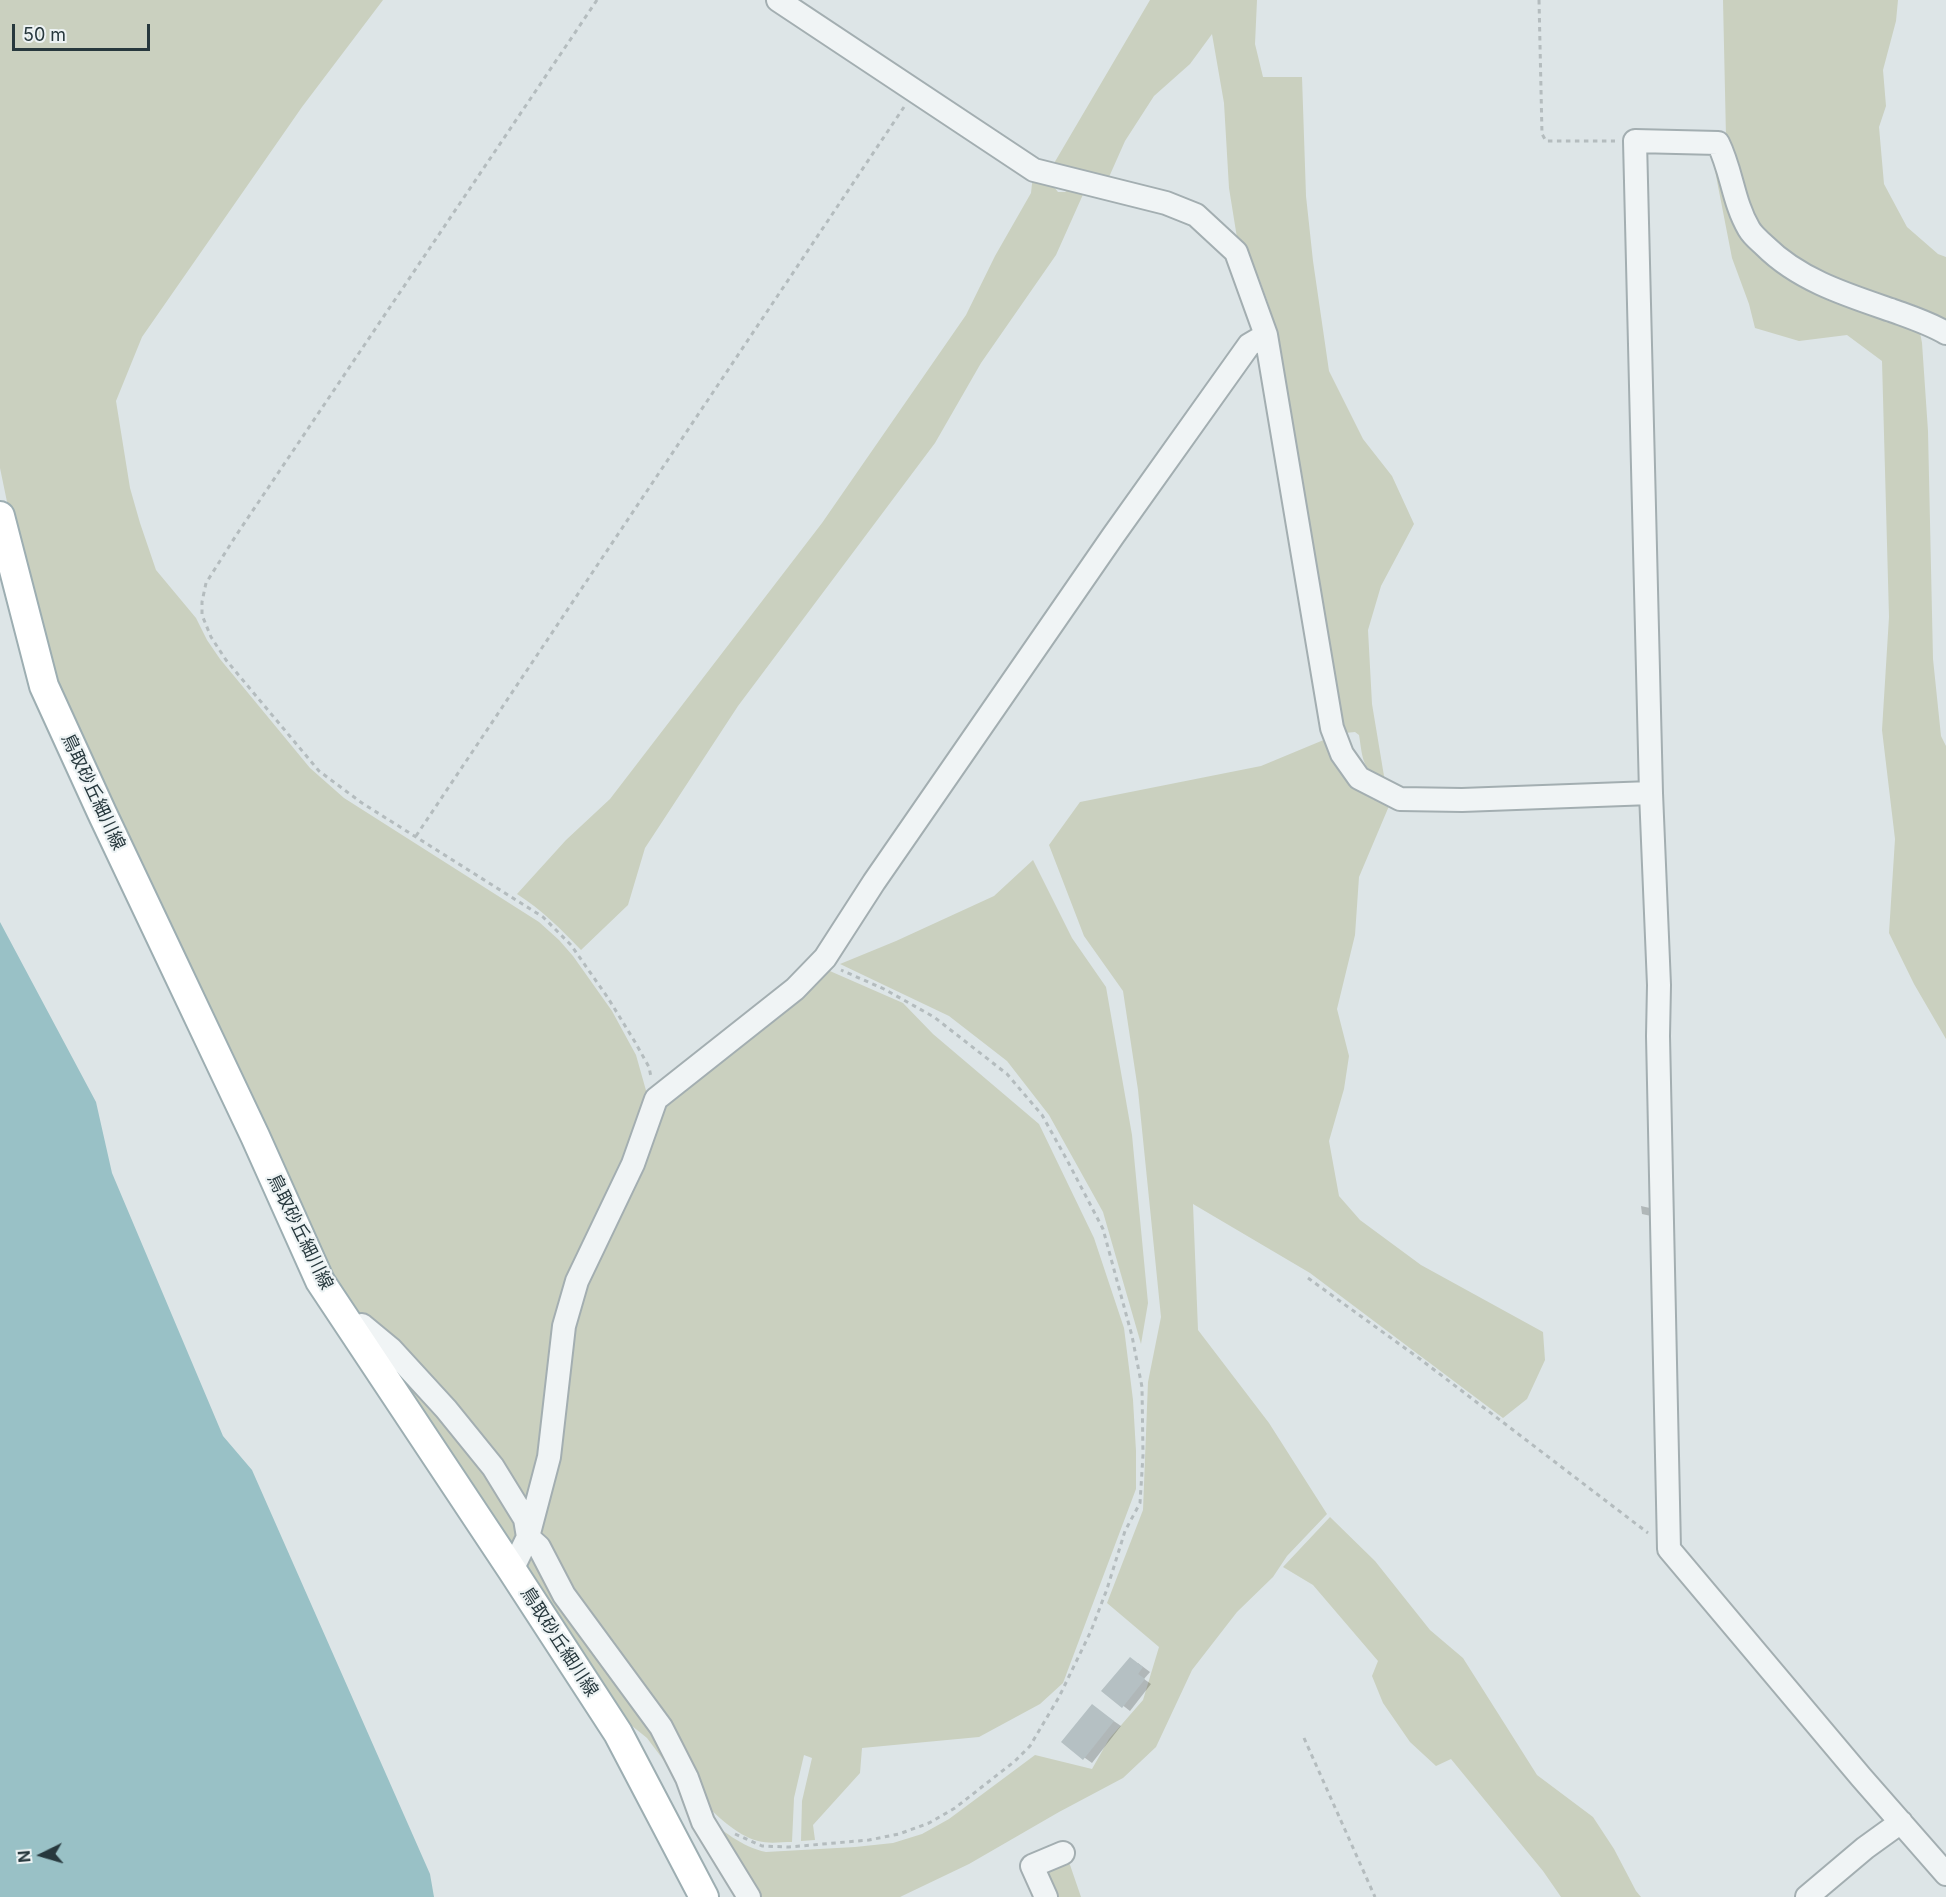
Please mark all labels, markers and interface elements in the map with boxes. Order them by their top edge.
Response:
scale bar [15,12,153,50]
text: 50 m [23,24,66,45]
street label: 鳥取砂丘細川線 [57,730,129,854]
street label: 鳥取砂丘細川線 [263,1171,337,1293]
street label: 鳥取砂丘細川線 [516,1583,602,1701]
north arrow [12,1825,72,1885]
text: N [14,1850,35,1864]

